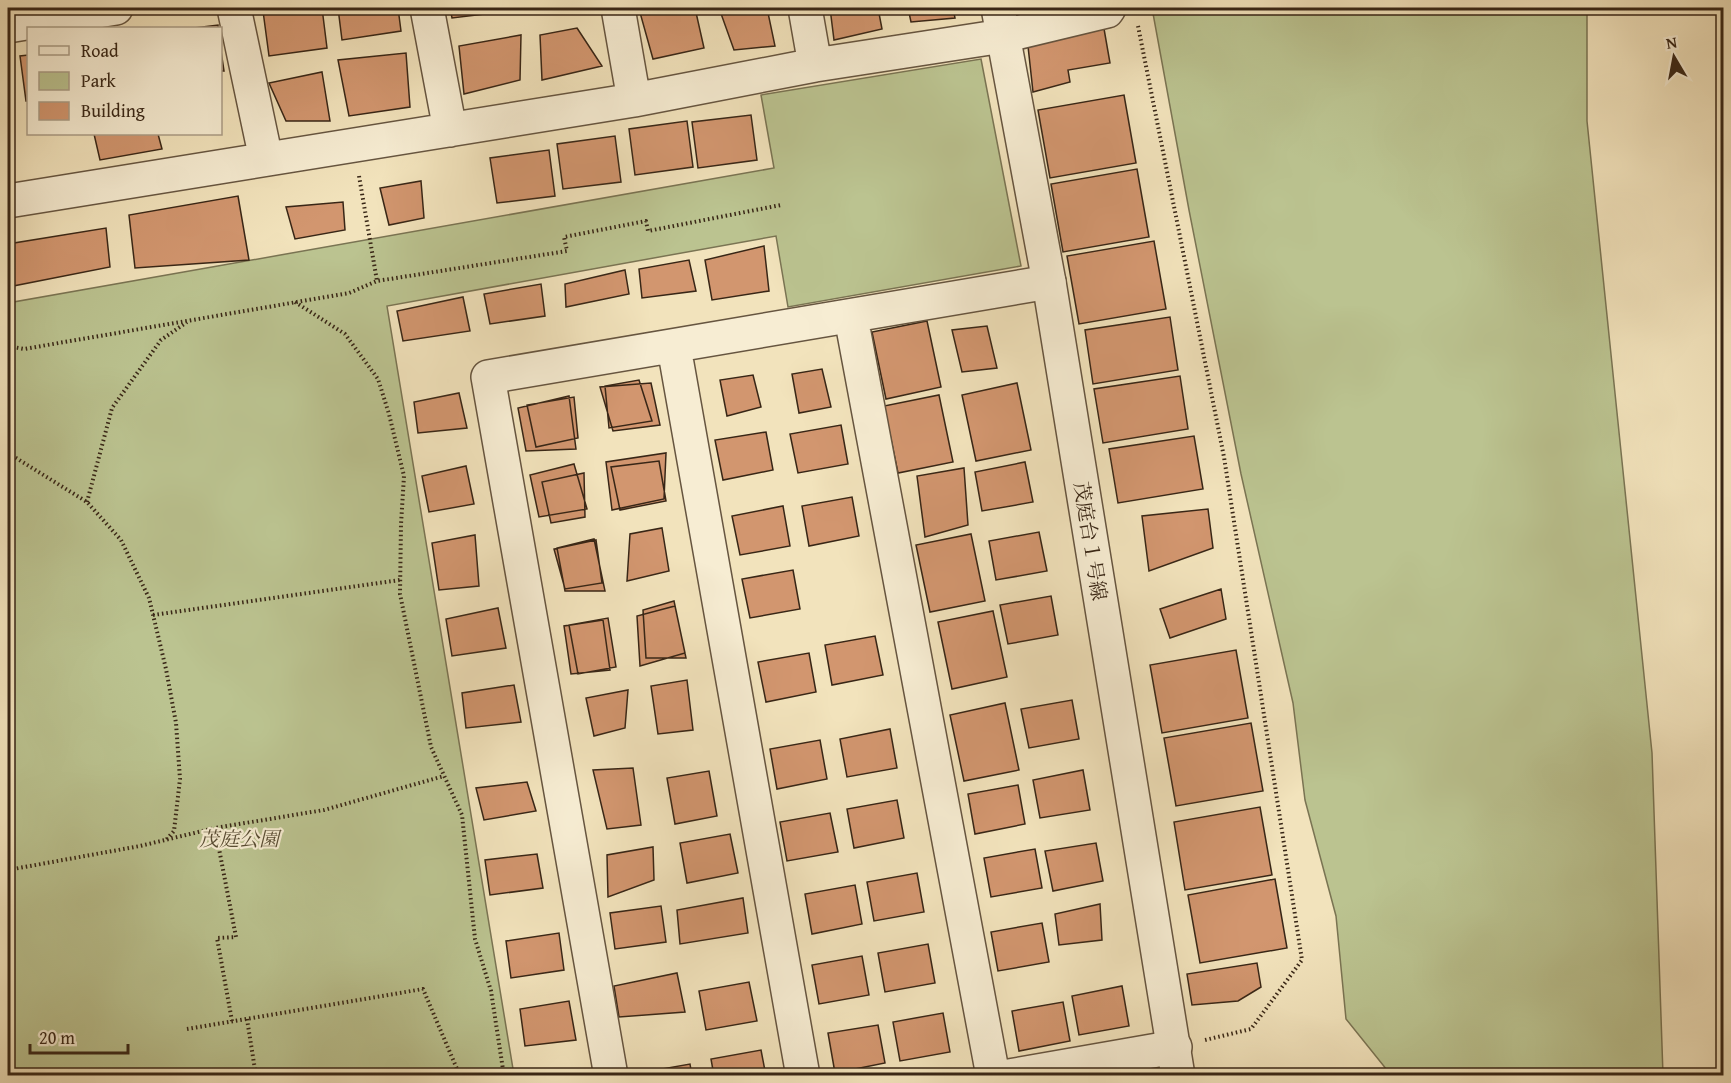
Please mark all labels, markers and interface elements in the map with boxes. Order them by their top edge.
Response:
legend [27,27,222,135]
north arrow [1644,27,1704,87]
text: N [1664,29,1679,55]
text: Road [81,37,119,64]
text: Park [81,67,117,94]
text: Building [81,97,145,124]
street label: 茂庭台１号線 [1067,479,1115,603]
park label: 茂庭公園 [199,824,282,853]
scale bar [30,1017,128,1055]
text: 20 m [39,1024,75,1051]

